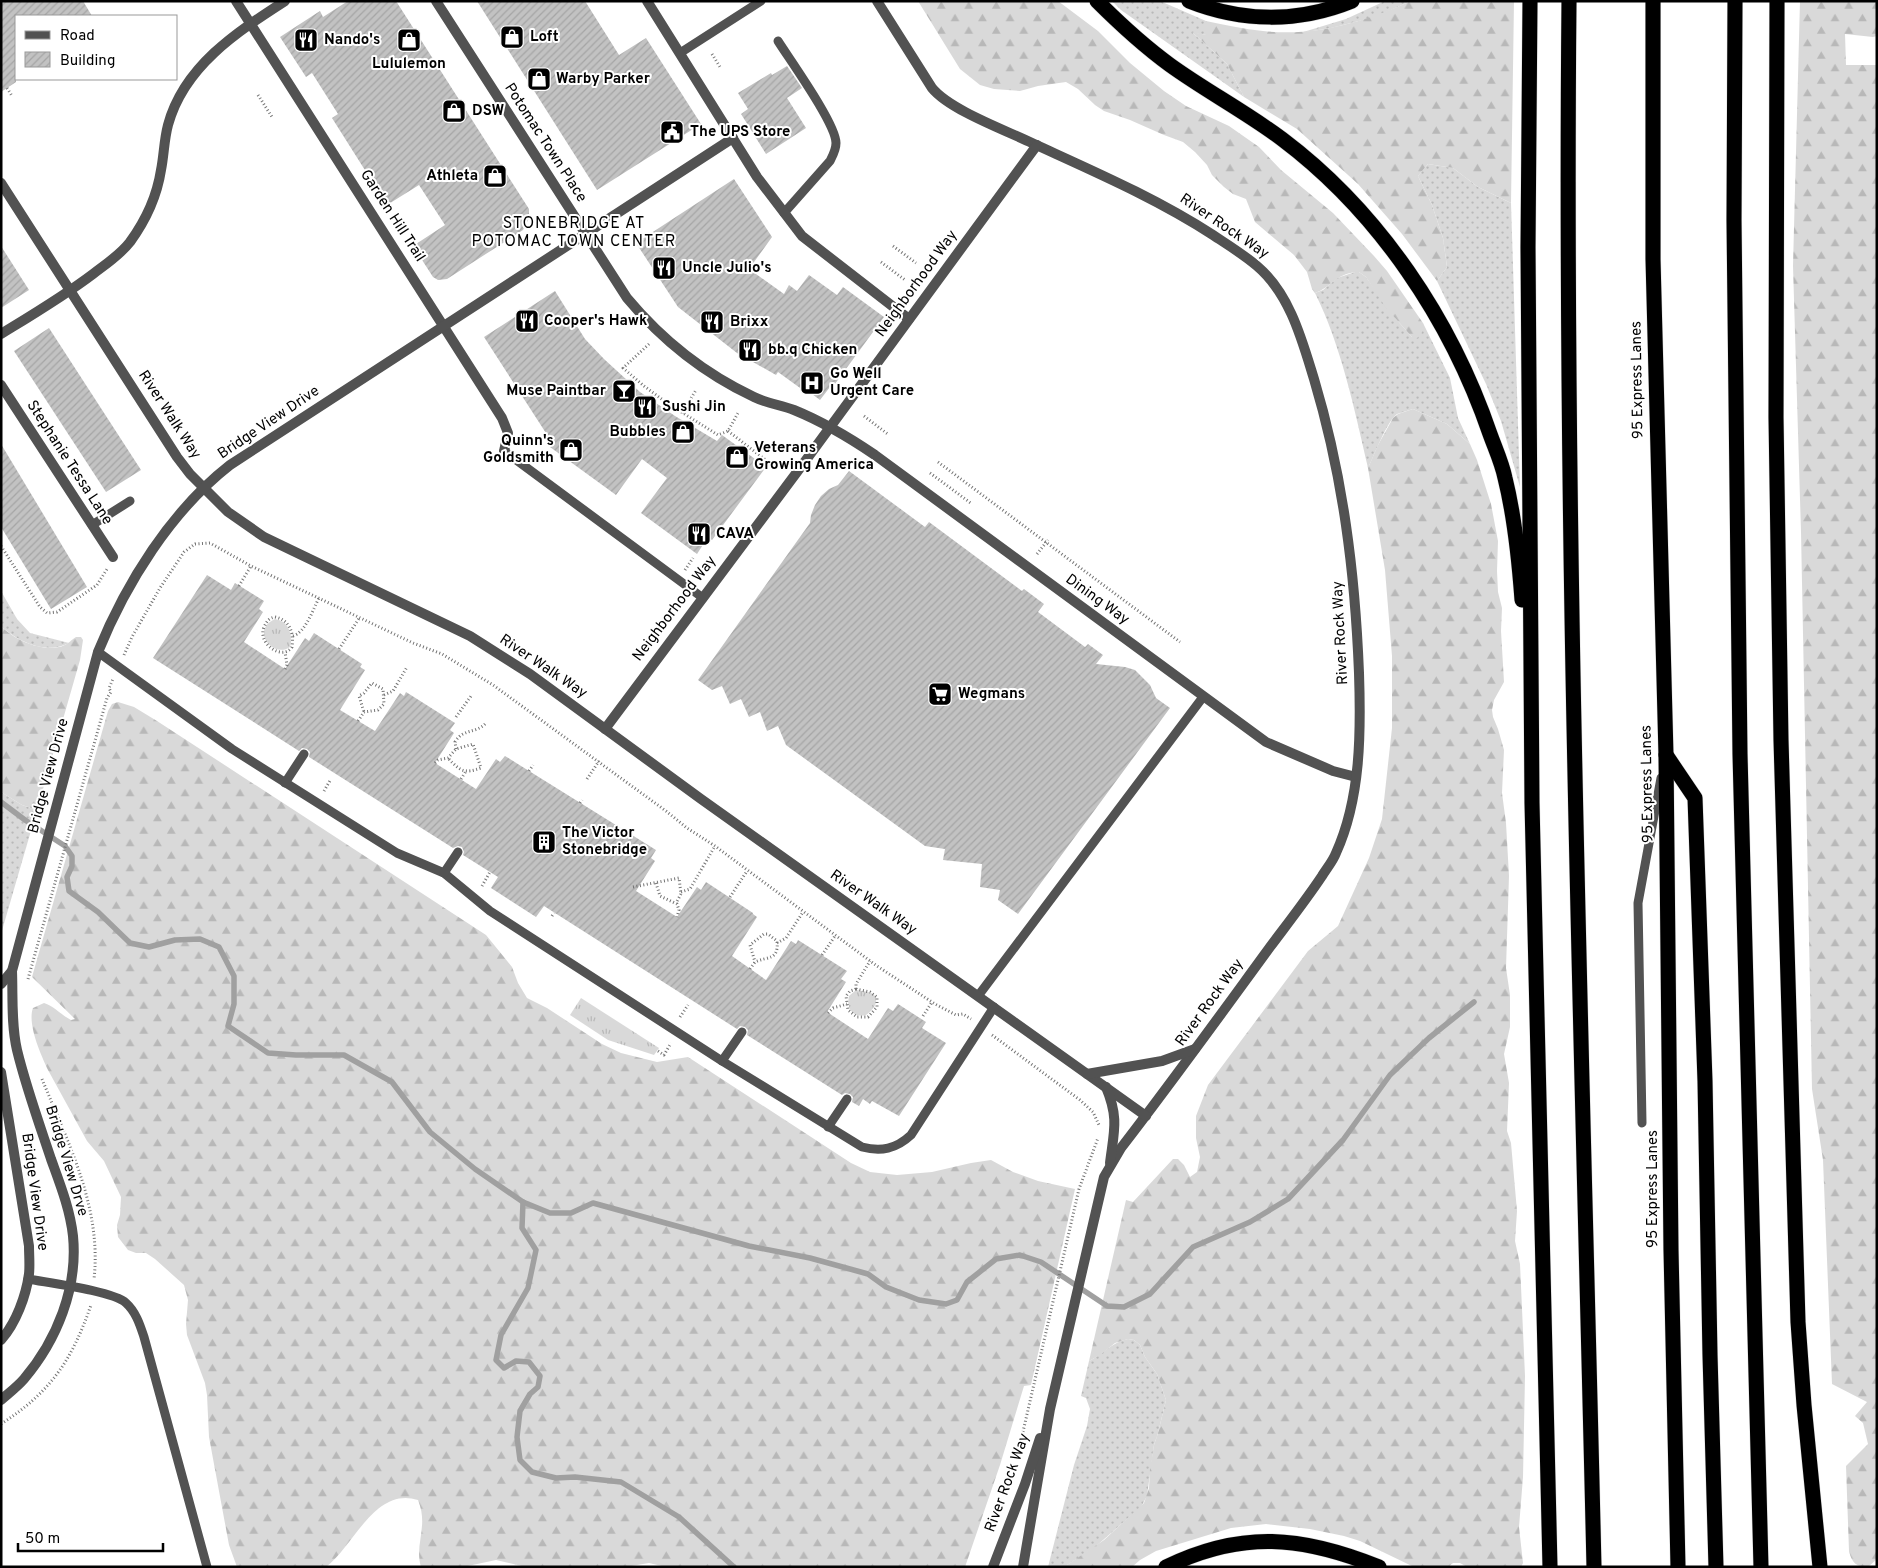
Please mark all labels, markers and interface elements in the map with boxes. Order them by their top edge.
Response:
legend [15,15,178,80]
shop icon: Loft [499,24,525,50]
text: Road [60,27,95,46]
restaurant icon: Nando's [293,27,319,53]
shop icon: Lululemon [396,27,422,53]
place label: Loft [530,28,559,47]
place label: Nando's [324,31,380,50]
text: Building [60,52,115,71]
place label: Lululemon [372,55,446,74]
shop icon: Warby Parker [526,66,552,92]
place label: Warby Parker [556,70,651,89]
street label: Potomac Town Place [499,80,591,206]
shop icon: DSW [441,98,467,124]
place label: DSW [472,102,505,121]
public building icon: The UPS Store [659,119,685,145]
place label: The UPS Store [690,123,790,142]
shop icon: Athleta [482,163,508,189]
street label: Garden Hill Trail [355,166,429,266]
place label: Athleta [426,167,478,186]
street label: River Rock Way [1176,190,1272,264]
district label: STONEBRIDGE AT POTOMAC TOWN CENTER [472,214,676,252]
street label: Neighborhood Way [872,227,962,341]
restaurant icon: Uncle Julio's [651,255,677,281]
place label: Uncle Julio's [682,259,772,278]
restaurant icon: Cooper's Hawk [514,308,540,334]
restaurant icon: Brixx [699,309,725,335]
place label: Cooper's Hawk [544,312,647,331]
place label: Brixx [730,313,769,332]
street label: 95 Express Lanes [1627,321,1649,439]
restaurant icon: bb.q Chicken [737,337,763,363]
place label: bb.q Chicken [768,341,857,360]
place label: Go Well Urgent Care [830,365,914,401]
street label: River Walk Way [133,367,205,463]
hospital icon: Go Well Urgent Care [799,370,825,396]
bar icon: Muse Paintbar [611,378,637,404]
street label: Bridge View Drive [215,382,323,464]
place label: Muse Paintbar [506,382,607,401]
restaurant icon: Sushi Jin [632,394,658,420]
street label: Stephanie Tessa Lane [22,397,116,529]
place label: Sushi Jin [662,398,726,417]
shop icon: Bubbles [670,419,696,445]
place label: Bubbles [609,423,666,442]
place label: Quinn's Goldsmith [483,432,554,468]
shop icon: Quinn's Goldsmith [558,437,584,463]
place label: Veterans Growing America [754,439,874,475]
shop icon: Veterans Growing America [724,444,750,470]
restaurant icon: CAVA [686,521,712,547]
place label: CAVA [716,525,754,544]
street label: Neighborhood Way [629,552,721,666]
street label: Dining Way [1061,570,1133,630]
street label: River Rock Way [1329,581,1353,685]
street label: River Walk Way [495,631,591,703]
supermarket icon: Wegmans [927,681,953,707]
place label: Wegmans [958,685,1025,704]
street label: Bridge View Drive [24,716,74,836]
street label: 95 Express Lanes [1637,725,1659,843]
place label: The Victor Stonebridge [562,824,647,860]
building icon: The Victor Stonebridge [531,829,557,855]
street label: River Walk Way [826,866,920,940]
street label: River Rock Way [1172,955,1248,1051]
street label: Bridge View Drve [40,1103,92,1219]
street label: 95 Express Lanes [1644,1130,1663,1248]
street label: Bridge View Drive [16,1132,52,1252]
street label: River Rock Way [981,1431,1035,1535]
scale bar [18,1520,162,1552]
text: 50 m [25,1530,60,1549]

